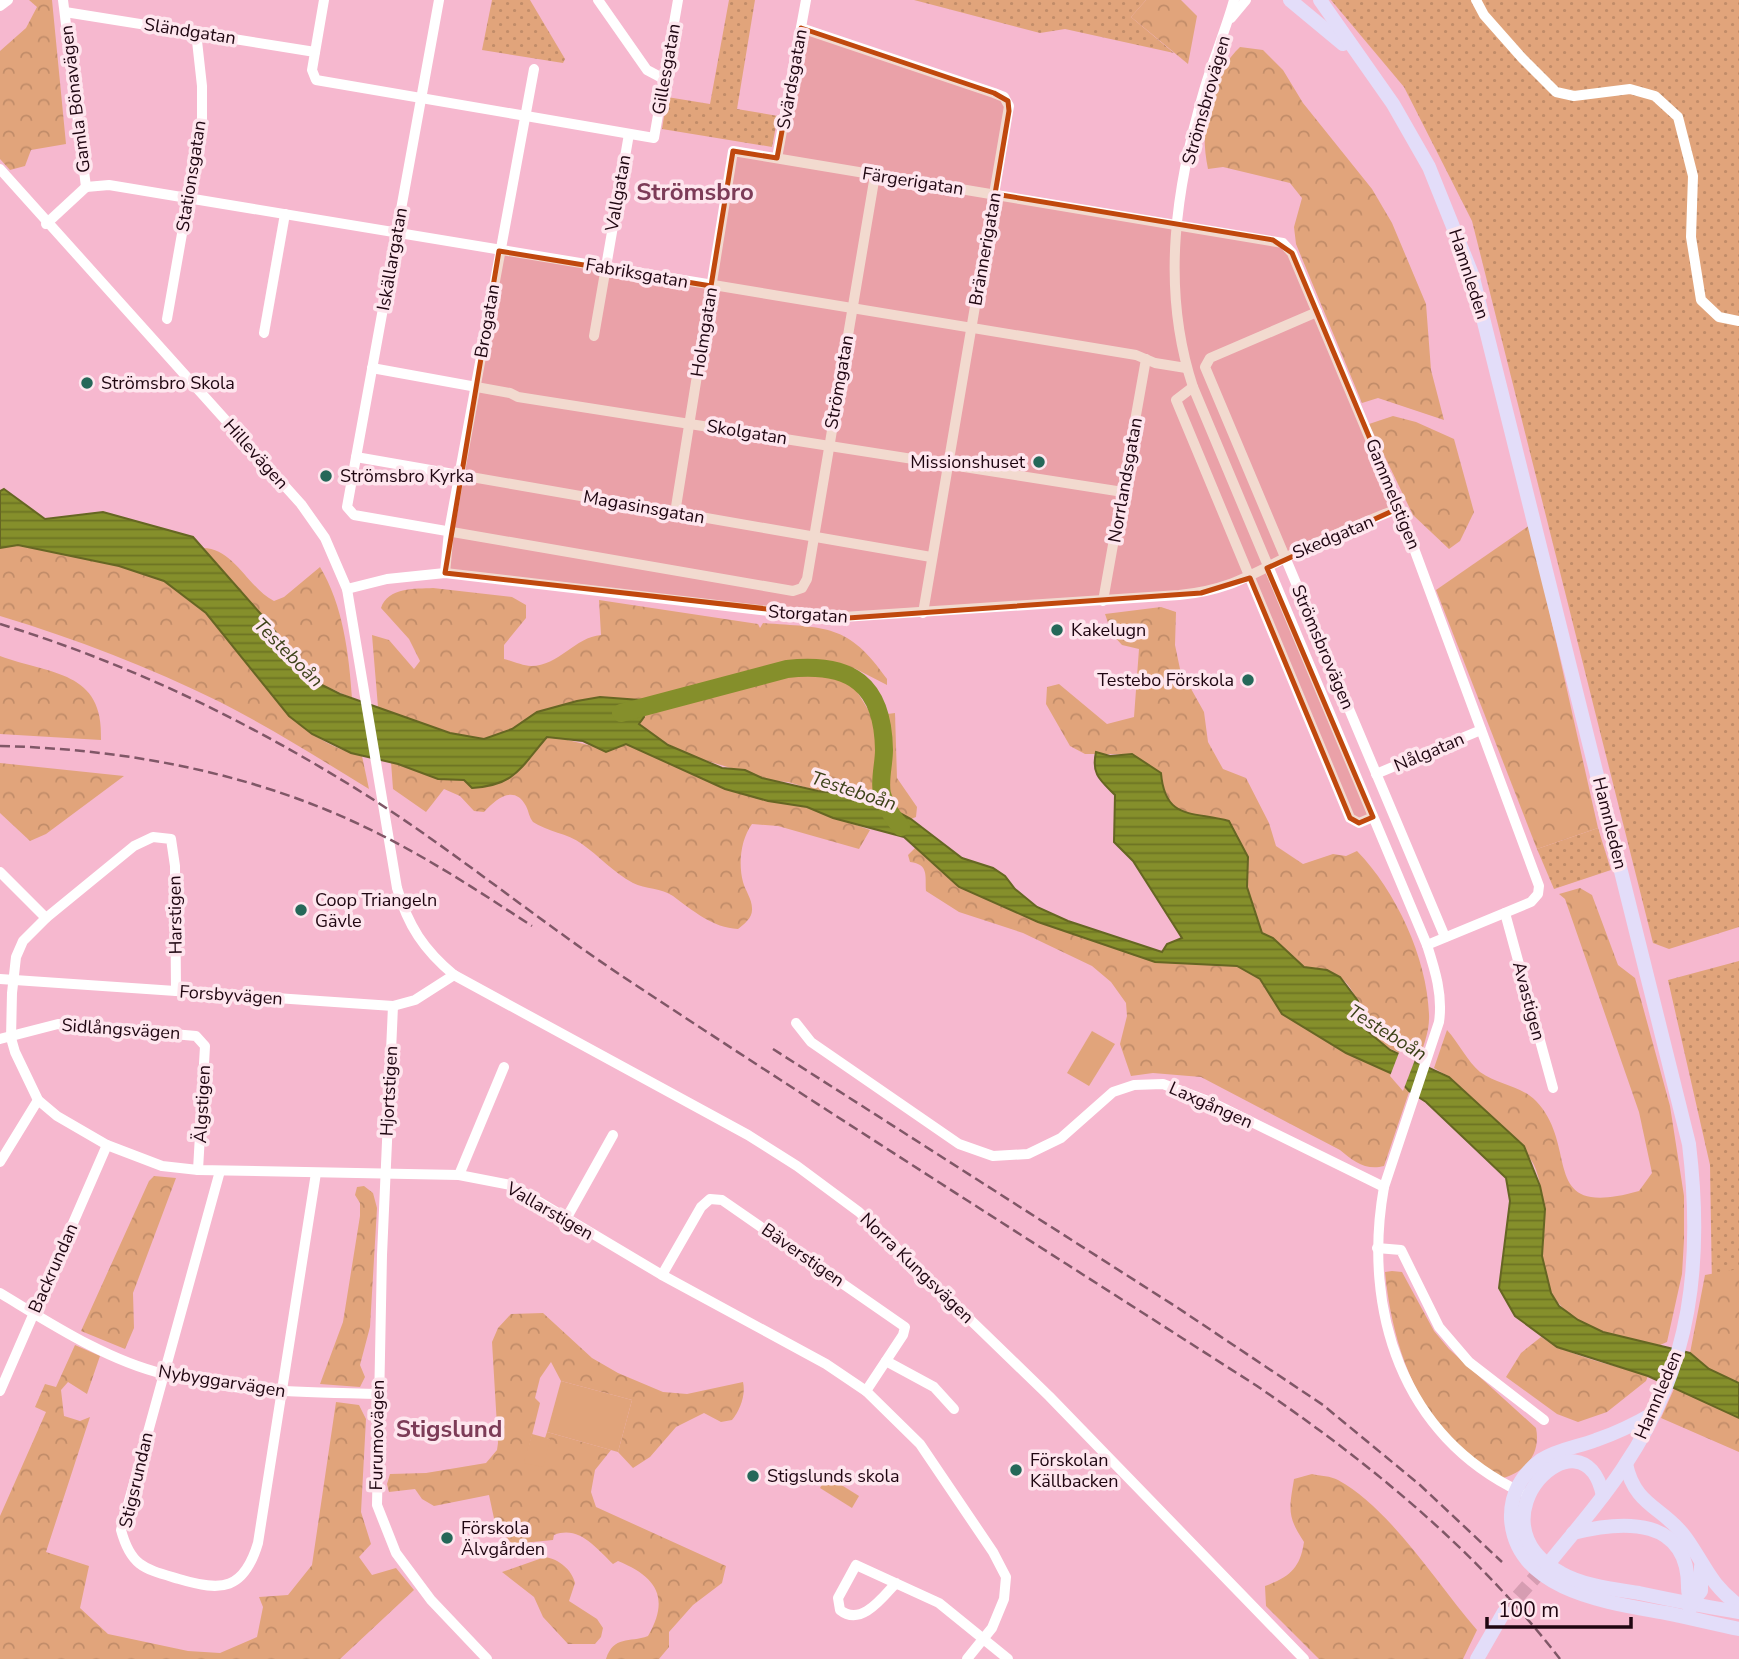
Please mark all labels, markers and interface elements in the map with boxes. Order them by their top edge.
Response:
street label: Sländgatan [142,12,238,50]
street label: Gillesgatan [646,22,686,116]
street label: Gamla Bönavägen [54,24,96,174]
street label: Svärdsgatan [771,27,813,131]
street label: Strömsbrovägen [1176,33,1236,167]
street label: Stationsgatan [170,119,212,233]
street label: Vallgatan [599,153,637,234]
street label: Färgerigatan [861,161,965,201]
district label: Strömsbro [636,176,754,208]
street label: Brännerigatan [963,190,1007,308]
street label: Iskällargatan [371,206,413,312]
street label: Hamnleden [1443,226,1495,322]
street label: Fabriksgatan [584,252,690,294]
street label: Brogatan [469,282,505,360]
street label: Holmgatan [685,285,723,379]
street label: Strömgatan [819,333,859,431]
place label: Strömsbro Skola [101,371,235,395]
marker: Strömsbro Skola [79,375,95,391]
street label: Hillevägen [218,414,294,494]
street label: Skolgatan [705,414,789,450]
street label: Norrlandsgatan [1102,416,1148,544]
street label: Gammelstigen [1360,435,1426,553]
place label: Missionshuset [910,450,1026,474]
marker: Missionshuset [1031,454,1047,470]
place label: Strömsbro Kyrka [340,464,474,488]
marker: Strömsbro Kyrka [318,468,334,484]
street label: Magasinsgatan [581,485,707,529]
street label: Skedgatan [1289,509,1377,565]
street label: Strömsbrovägen [1286,581,1360,713]
street label: Storgatan [767,599,849,629]
water label: Testeboån [248,612,329,693]
place label: Kakelugn [1071,618,1146,642]
marker: Kakelugn [1049,622,1065,638]
place label: Testebo Förskola [1097,668,1234,692]
marker: Testebo Förskola [1240,672,1256,688]
street label: Nålgatan [1390,726,1468,778]
water label: Testeboån [808,765,900,817]
street label: Hamnleden [1587,775,1633,871]
street label: Harstigen [162,875,188,955]
place label: Coop Triangeln Gävle [315,888,437,933]
marker: Coop Triangeln Gävle [293,902,309,918]
street label: Avastigen [1507,959,1551,1043]
street label: Forsbyvägen [179,979,283,1011]
water label: Testeboån [1343,998,1432,1067]
street label: Sidlångsvägen [61,1013,181,1045]
street label: Hjortstigen [375,1045,403,1137]
street label: Älgstigen [188,1064,216,1144]
street label: Laxgången [1165,1076,1257,1134]
street label: Vallarstigen [501,1176,598,1246]
street label: Norra Kungsvägen [855,1207,979,1329]
street label: Bäverstigen [757,1218,849,1292]
street label: Backrundan [22,1219,84,1317]
street label: Hamnleden [1629,1347,1687,1443]
street label: Nybyggarvägen [157,1359,287,1403]
street label: Furumovägen [364,1380,390,1490]
district label: Stigslund [396,1413,502,1445]
street label: Stigsrundan [113,1430,159,1530]
place label: Förskolan Källbacken [1030,1448,1118,1493]
marker: Förskolan Källbacken [1008,1462,1024,1478]
place label: Stigslunds skola [767,1464,899,1488]
marker: Stigslunds skola [745,1468,761,1484]
place label: Förskola Älvgården [461,1516,545,1561]
marker: Förskola Älvgården [439,1530,455,1546]
scale bar [1487,1586,1630,1630]
text: 100 m [1498,1596,1559,1624]

